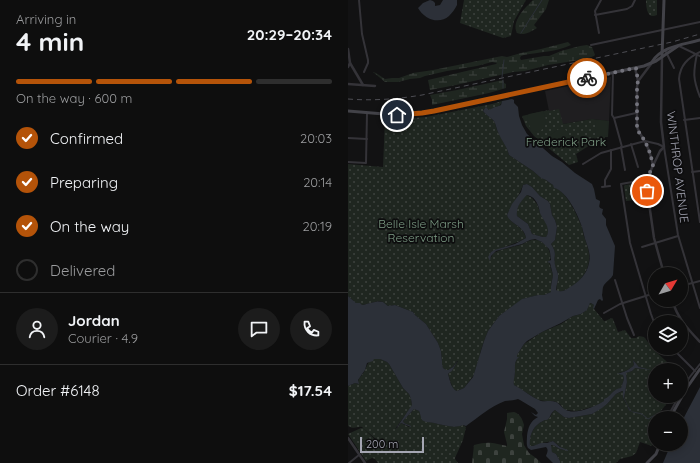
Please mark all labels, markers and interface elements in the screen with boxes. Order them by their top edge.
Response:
text: Arriving in [16,11,76,27]
text: 4 min [16,25,84,58]
text: 20:29–20:34 [247,25,332,44]
courier [567,58,607,98]
icon: bike [576,67,598,89]
text: On the way · 600 m [16,90,132,106]
pin [380,98,414,132]
icon: home [386,104,408,126]
street label: WINTHROP AVENUE [664,110,692,224]
icon: check [16,127,38,149]
text: Confirmed [50,129,123,148]
text: 20:03 [300,130,332,146]
park label: Frederick Park [526,134,606,149]
icon: check [16,171,38,193]
text: Preparing [50,173,118,192]
text: 20:14 [303,174,332,190]
pin [630,174,664,208]
icon: bag [636,180,658,202]
icon: check [16,215,38,237]
park label: Belle Isle Marsh Reservation [378,216,464,245]
text: On the way [50,217,129,236]
text: 20:19 [303,218,332,234]
text: Delivered [50,261,115,280]
north arrow [648,267,688,307]
map controls [648,267,688,451]
button: person [16,308,58,350]
button: chat [238,308,280,350]
button: phone [290,308,332,350]
text: Jordan [68,311,120,330]
button: layers [648,315,688,355]
text: Courier · 4.9 [68,330,138,346]
button: + [648,363,688,403]
text: Order #6148 [16,381,100,400]
text: $17.54 [289,381,332,400]
button: − [648,411,688,451]
scale bar [360,435,424,454]
text: 200 m [366,437,398,451]

